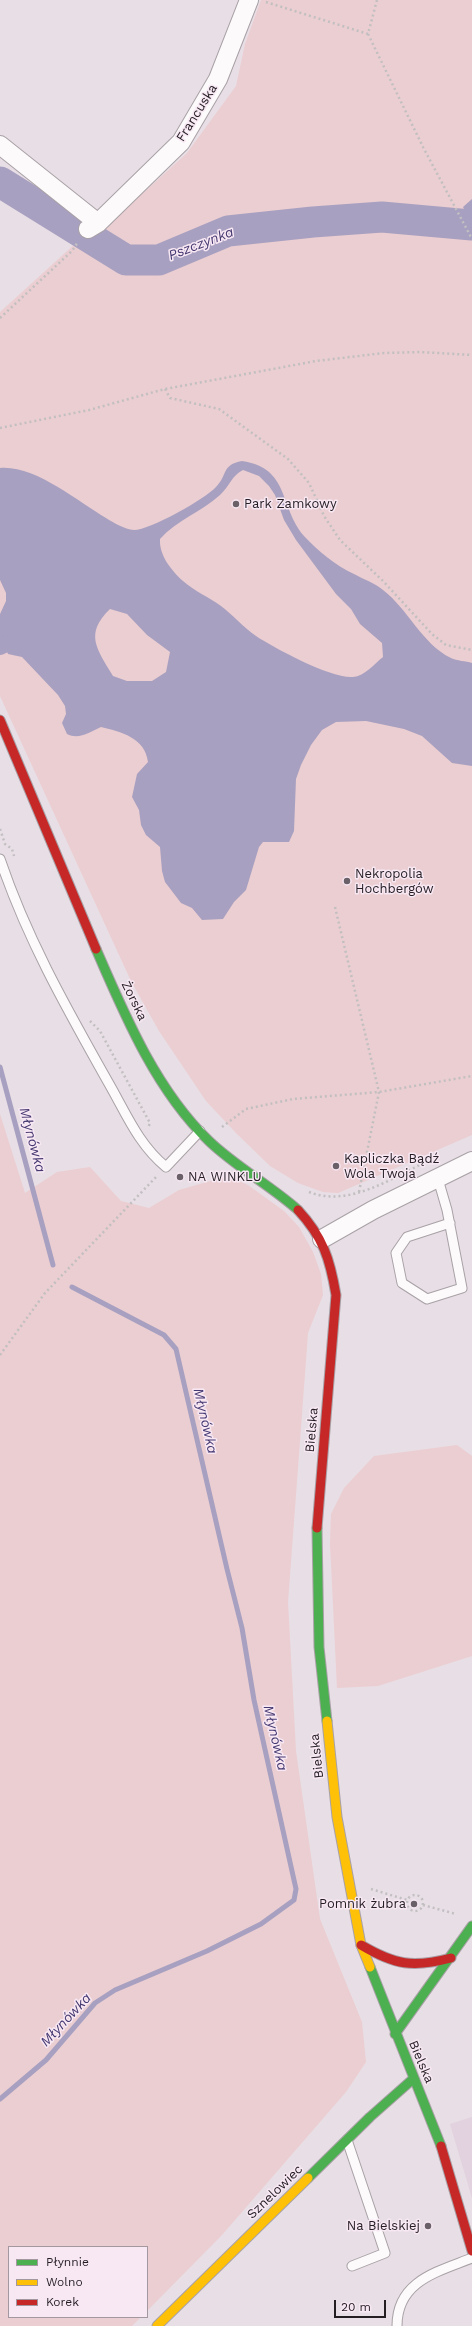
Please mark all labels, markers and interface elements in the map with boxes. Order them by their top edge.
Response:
street label: Francuska [173,81,221,145]
water label: Pszczynka [166,224,236,264]
place label: Park Zamkowy [244,496,337,512]
marker: Park Zamkowy [231,499,241,509]
place label: Nekropolia Hochbergów [355,866,434,897]
marker: Nekropolia Hochbergów [342,876,352,886]
street label: Żorska [118,979,150,1023]
water label: Młynówka [15,1106,49,1174]
place label: Kapliczka Bądź Wola Twoja [344,1151,439,1182]
marker: Kapliczka Bądź Wola Twoja [331,1161,341,1171]
place label: NA WINKLU [188,1169,262,1185]
marker: NA WINKLU [175,1172,185,1182]
water label: Młynówka [189,1387,221,1455]
street label: Bielska [302,1407,322,1453]
water label: Młynówka [259,1704,291,1772]
street label: Bielska [307,1733,327,1779]
place label: Pomnik żubra [319,1896,406,1912]
marker: Pomnik żubra [409,1899,419,1909]
water label: Młynówka [37,1990,95,2050]
street label: Bielska [405,2038,437,2086]
street label: Sznelowiec [244,2162,306,2222]
place label: Na Bielskiej [347,2218,420,2234]
marker: Na Bielskiej [423,2221,433,2231]
legend [8,2246,148,2318]
text: Płynnie [46,2255,89,2269]
text: Wolno [46,2275,83,2289]
scale bar [336,2292,388,2318]
text: Korek [46,2295,79,2309]
text: 20 m [341,2300,371,2314]

